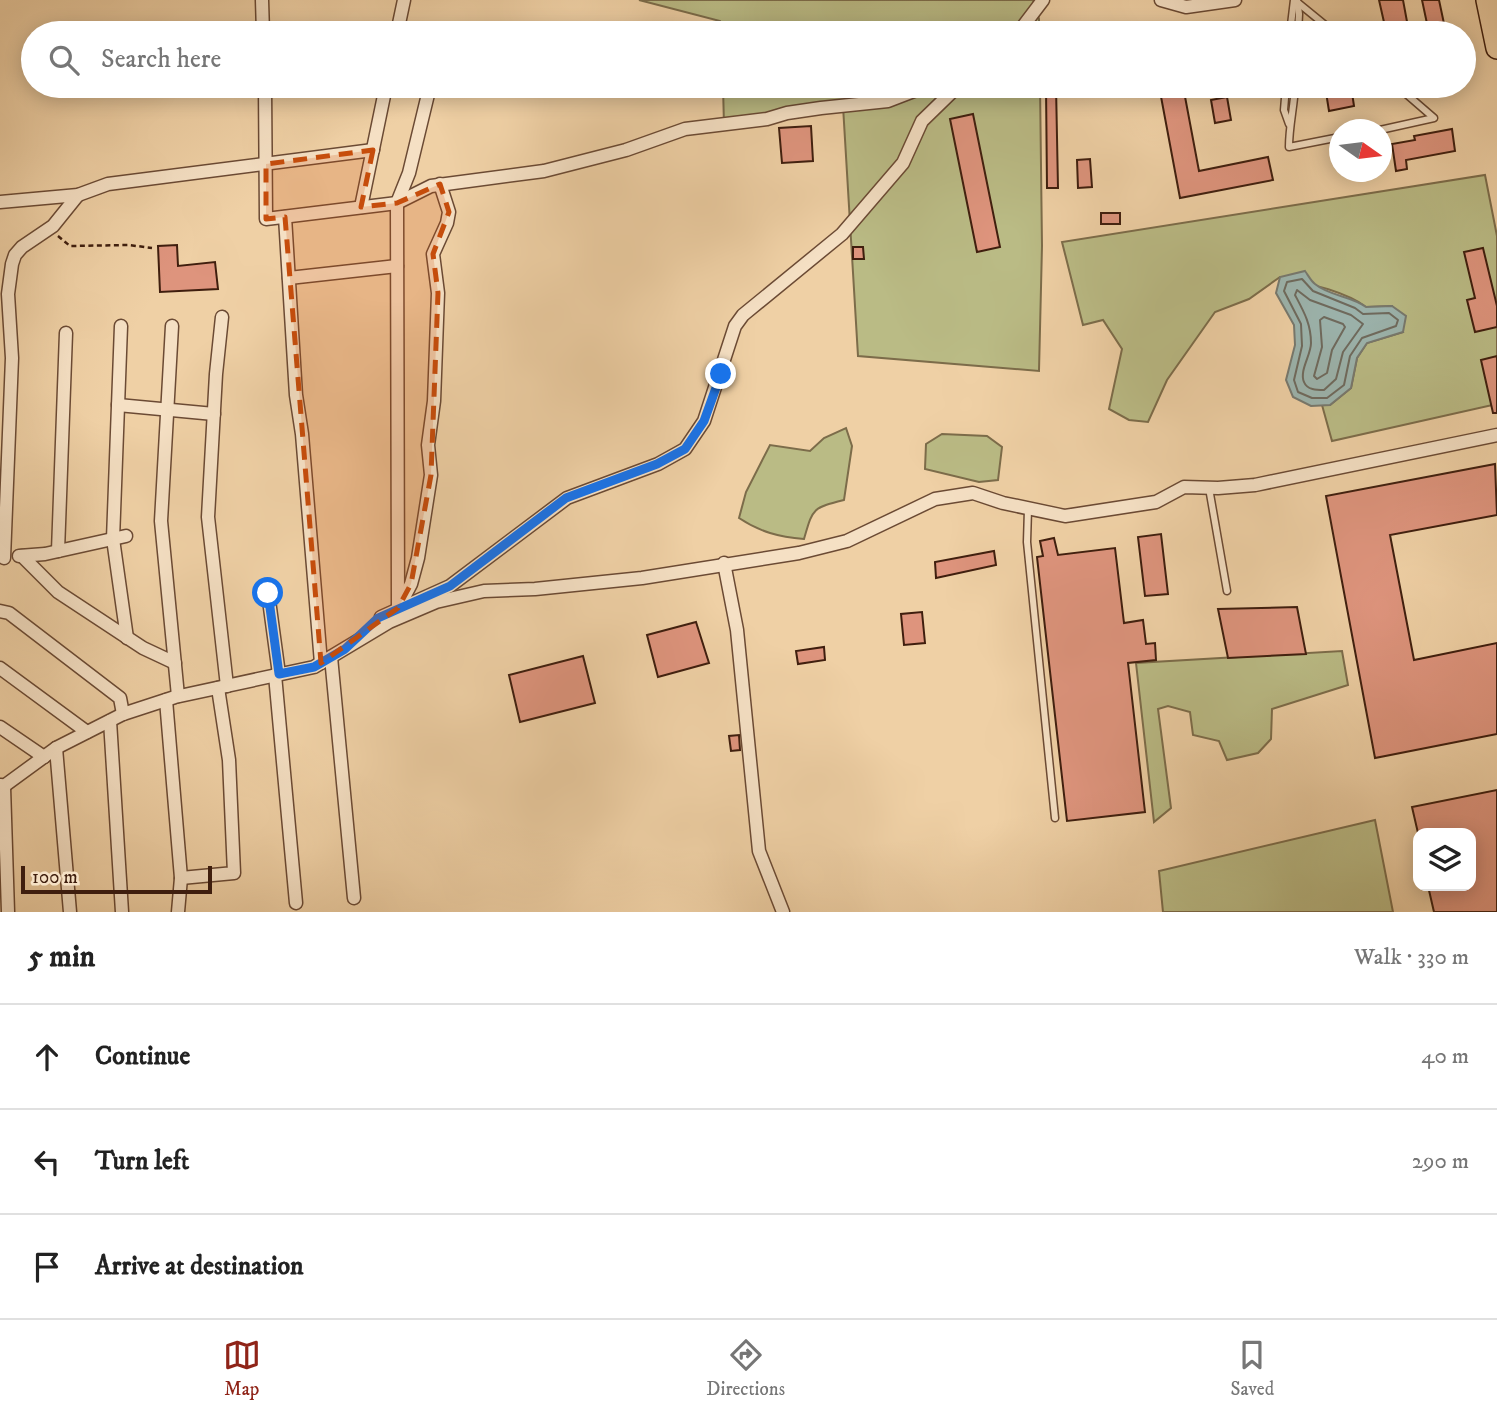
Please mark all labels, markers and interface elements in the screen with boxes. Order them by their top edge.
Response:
search box [21,21,1476,98]
icon: search [45,41,83,79]
text: Search here [101,43,221,76]
north arrow [1329,119,1392,182]
route end [705,358,736,389]
route start [252,577,283,608]
map controls [1413,828,1476,891]
button: layers [1413,828,1476,891]
scale bar [21,863,212,895]
text: 100 m [32,866,78,889]
text: 5 min [28,939,95,976]
text: Walk · 330 m [1354,943,1469,972]
icon: ahead [28,1038,66,1076]
text: Continue [95,1040,190,1073]
text: 40 m [1421,1042,1469,1071]
icon: left [28,1143,66,1181]
text: Turn left [95,1145,189,1178]
text: 290 m [1412,1147,1469,1176]
icon: arrive [28,1248,66,1286]
text: Arrive at destination [95,1250,304,1283]
tab: Map [223,1336,261,1401]
tab: Directions [706,1336,785,1401]
tab: Saved [1231,1336,1274,1401]

